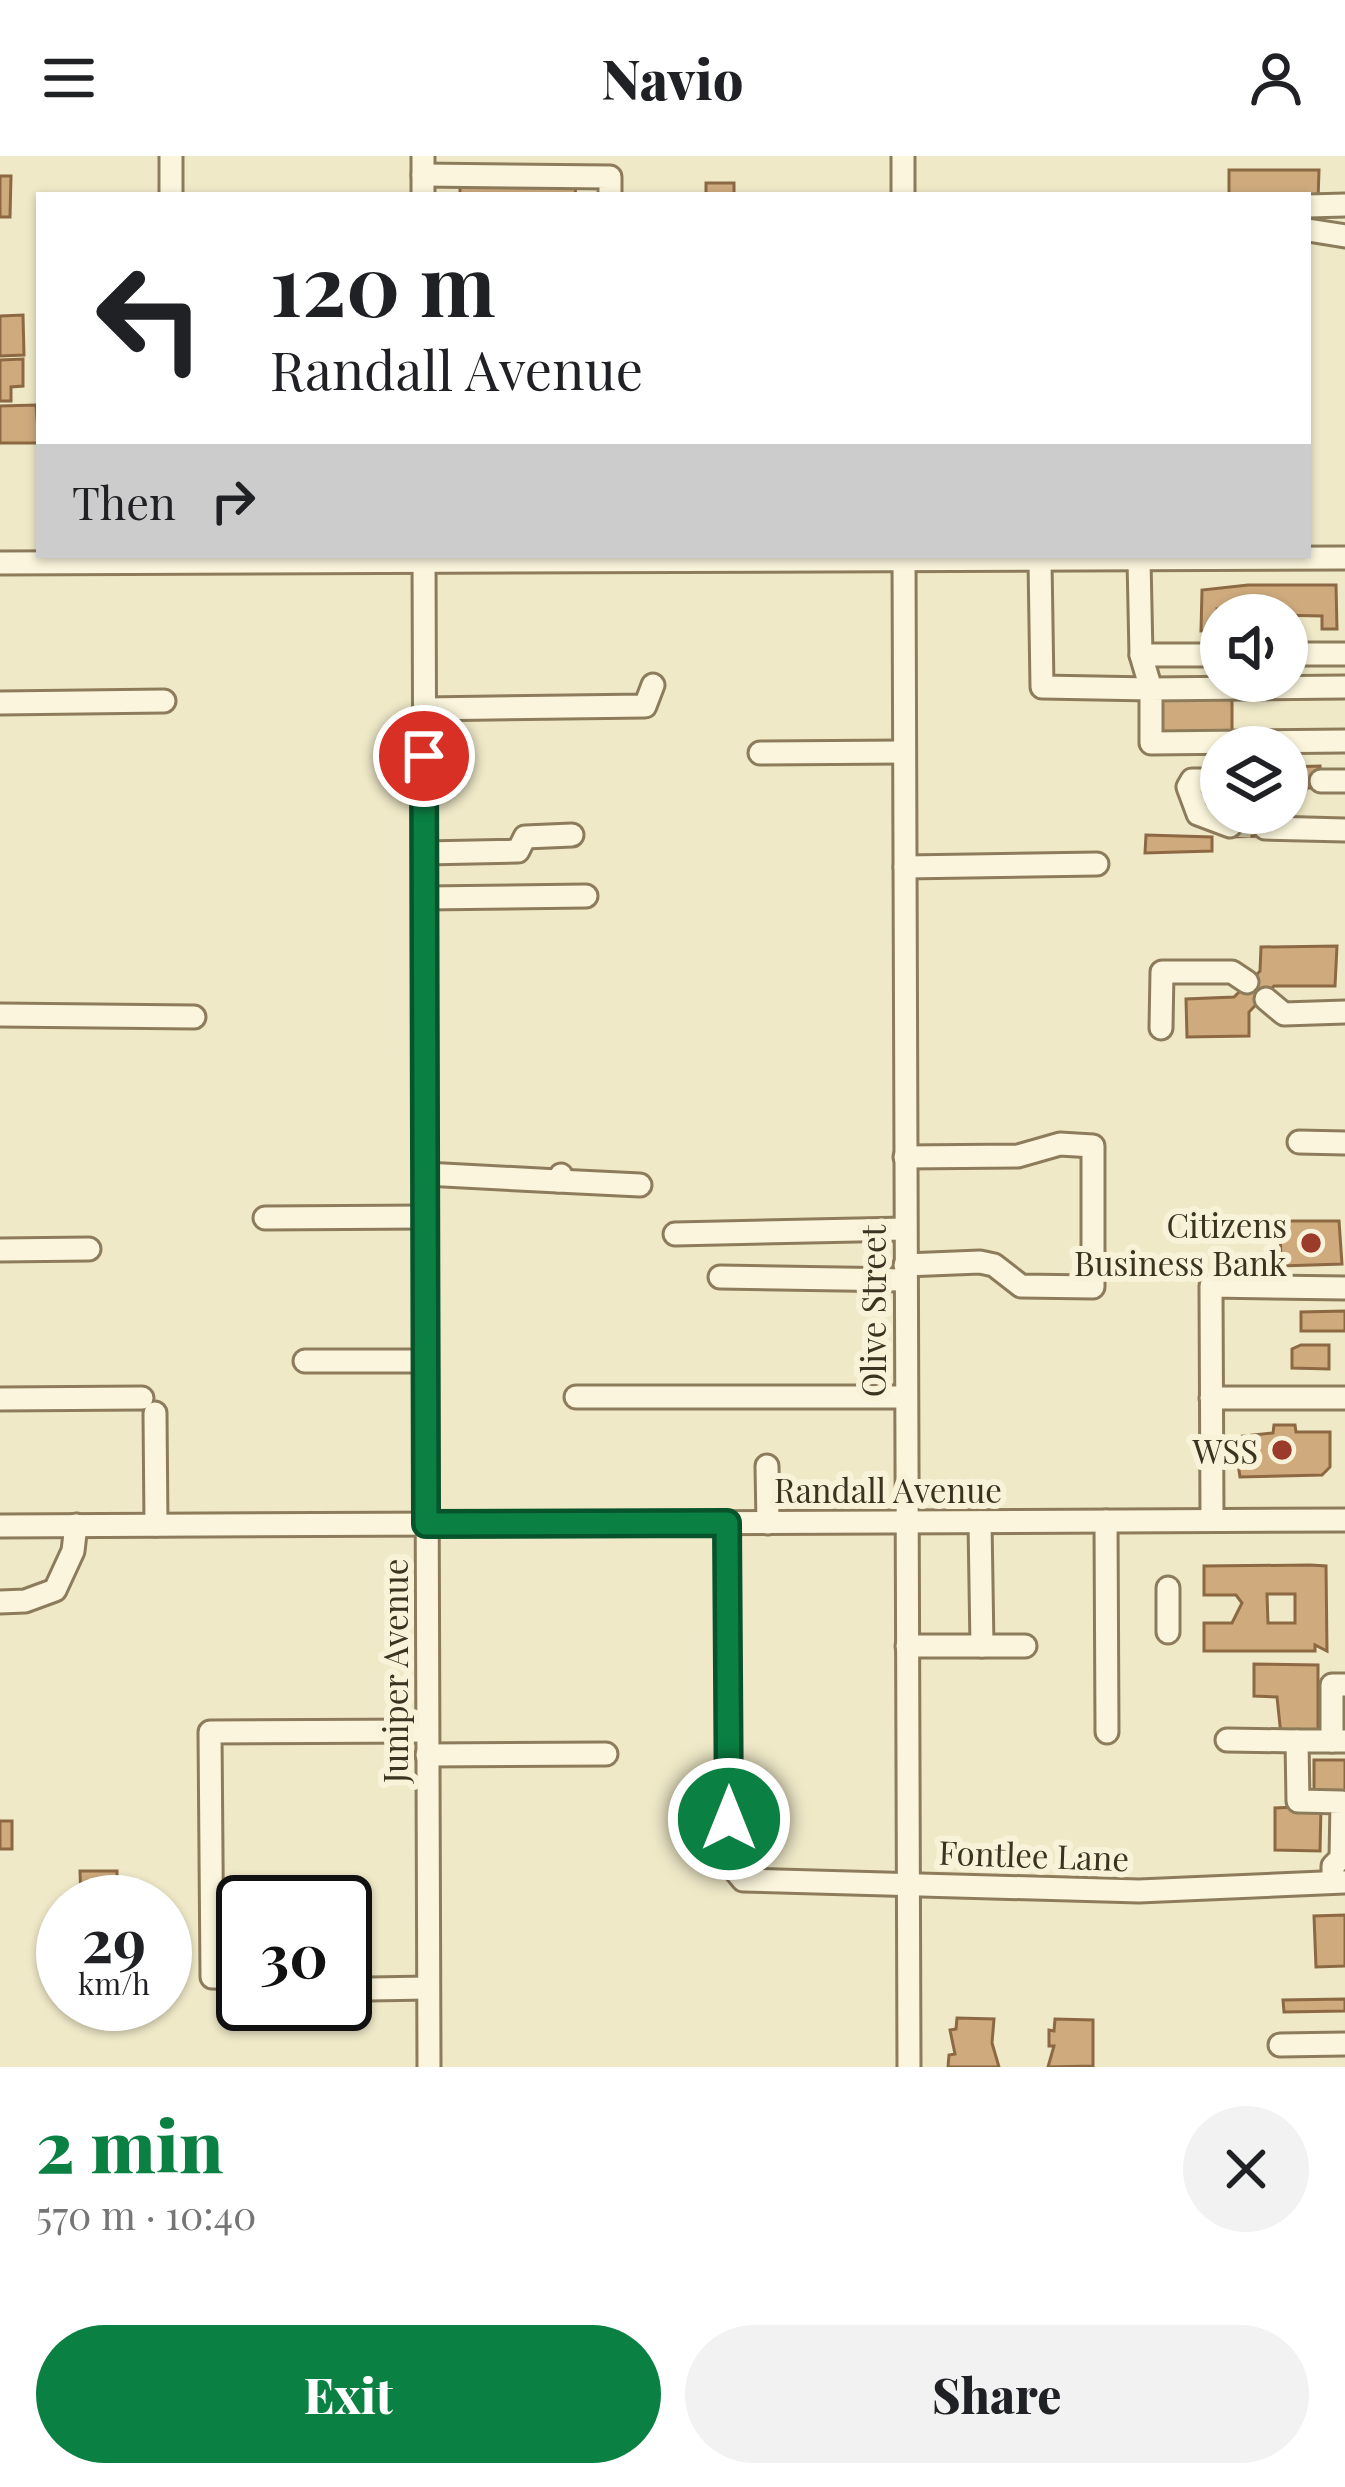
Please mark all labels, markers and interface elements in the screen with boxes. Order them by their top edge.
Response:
text: Navio [602,42,743,114]
icon: menu [36,45,102,111]
icon: person [1243,45,1309,111]
text: 120 m [270,226,496,338]
icon: left [72,240,228,396]
text: Randall Avenue [270,333,643,405]
icon: right [200,468,266,534]
text: Then [72,471,176,531]
map controls [1200,594,1308,834]
button: sound [1200,594,1308,702]
pin [373,705,475,807]
icon: arrive [391,723,457,789]
button: layers [1200,726,1308,834]
place label: Citizens Business Bank [1074,1202,1287,1284]
street label: Olive Street [850,1223,894,1397]
marker: Citizens Business Bank [1298,1230,1324,1256]
place label: WSS [1191,1428,1258,1472]
marker: WSS [1269,1437,1295,1463]
street label: Randall Avenue [774,1467,1002,1511]
street label: Juniper Avenue [372,1559,416,1784]
position arrow [666,1756,792,1882]
street label: Fontlee Lane [938,1829,1130,1879]
speed limit sign: 30 [216,1875,372,2031]
text: 29 [82,1898,146,1978]
text: km/h [78,1963,150,2003]
text: 2 min [36,2095,224,2191]
button: close [1183,2106,1309,2232]
text: 570 m · 10:40 [36,2188,256,2240]
button: Exit [36,2325,661,2463]
button: Share [685,2325,1309,2463]

